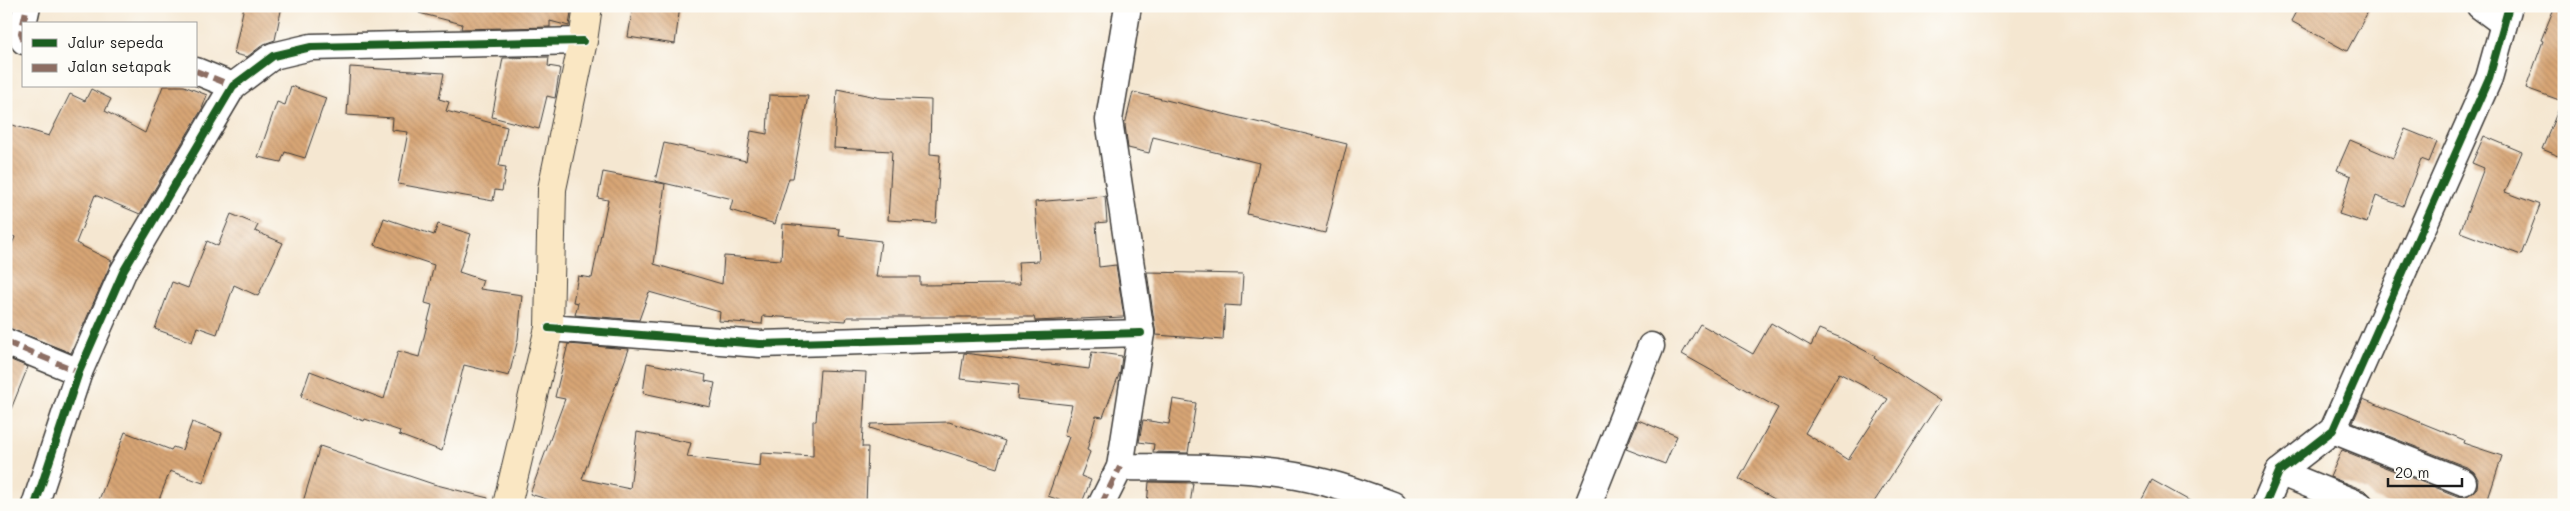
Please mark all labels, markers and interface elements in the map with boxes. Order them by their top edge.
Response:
legend [22,22,198,88]
text: Jalur sepeda [68,32,164,52]
text: Jalan setapak [68,56,171,76]
scale bar [2388,456,2461,488]
text: 20 m [2395,462,2429,482]

